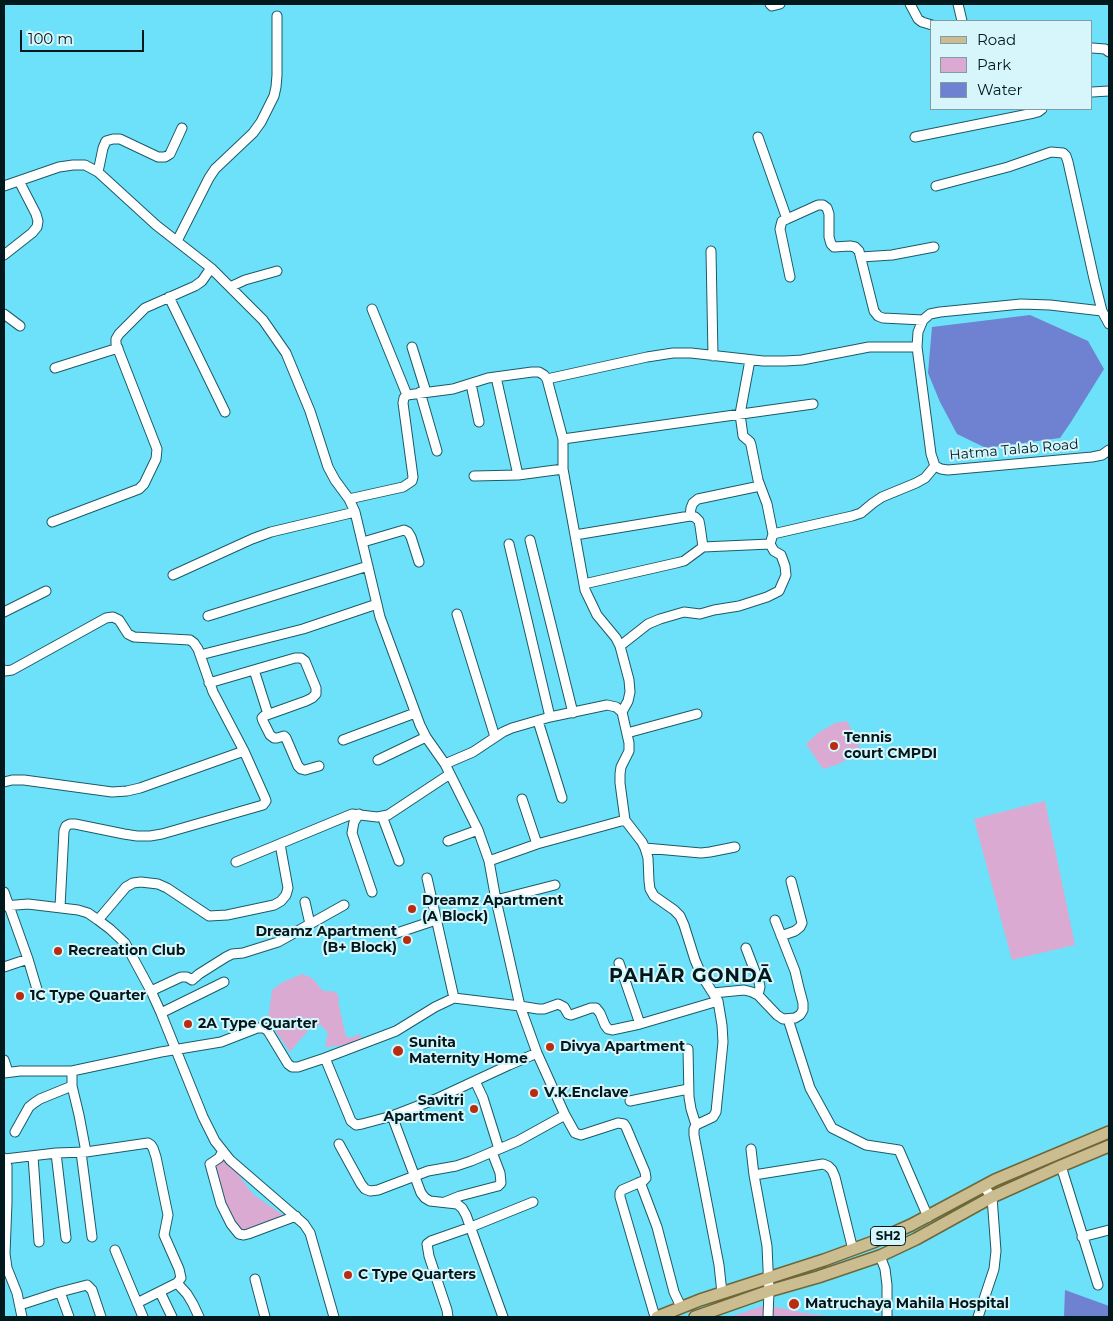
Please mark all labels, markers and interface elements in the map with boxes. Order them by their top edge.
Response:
scale bar [22,20,146,52]
legend [930,20,1093,110]
text: 100 m [28,29,73,48]
text: Road [977,30,1016,49]
text: Park [977,55,1011,74]
text: Water [977,80,1023,99]
street label: Hatma Talab Road [949,436,1079,464]
place label: Tennis court CMPDI [844,730,937,762]
marker: Tennis court CMPDI [828,740,840,752]
place label: Dreamz Apartment (A Block) [422,893,564,926]
marker: Dreamz Apartment (A Block) [406,903,418,915]
place label: Dreamz Apartment (B+ Block) [255,924,397,956]
marker: Dreamz Apartment (B+ Block) [401,934,413,946]
place label: Recreation Club [68,943,185,959]
marker: Recreation Club [52,945,64,957]
district label: PAHĀR GONDĀ [608,965,774,987]
place label: 1C Type Quarter [30,988,146,1004]
marker: 1C Type Quarter [14,990,26,1002]
place label: 2A Type Quarter [198,1016,318,1032]
marker: 2A Type Quarter [182,1018,194,1030]
place label: Sunita Maternity Home [409,1035,528,1068]
place label: Divya Apartment [560,1039,685,1055]
marker: Divya Apartment [544,1041,556,1053]
marker: Sunita Maternity Home [391,1044,405,1058]
place label: V.K.Enclave [544,1085,629,1101]
marker: V.K.Enclave [528,1087,540,1099]
place label: Savitri Apartment [383,1093,464,1126]
marker: Savitri Apartment [468,1103,480,1115]
road number: SH2 [870,1226,906,1246]
place label: C Type Quarters [358,1267,476,1283]
marker: C Type Quarters [342,1269,354,1281]
place label: Matruchaya Mahila Hospital [805,1296,1009,1312]
marker: Matruchaya Mahila Hospital [787,1297,801,1311]

